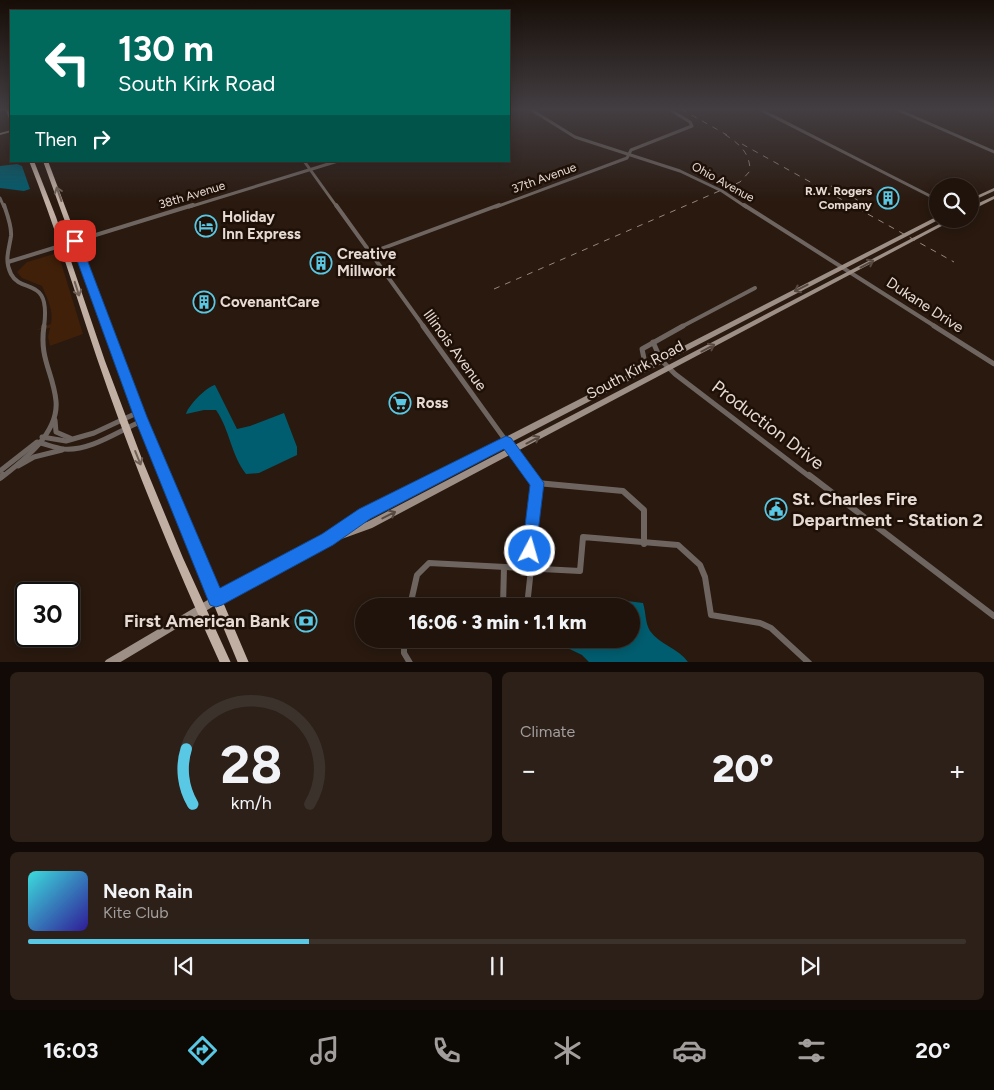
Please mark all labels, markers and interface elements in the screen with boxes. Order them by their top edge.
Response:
text: 130 m [118,28,214,70]
icon: left [35,30,100,95]
text: South Kirk Road [118,70,275,97]
icon: right [87,125,115,153]
text: Then [35,128,77,151]
street label: Ohio Avenue [689,159,757,205]
street label: 37th Avenue [510,160,579,196]
street label: 38th Avenue [157,178,227,212]
map controls [929,178,979,228]
button: search [929,178,979,228]
place label: R.W. Rogers Company [805,184,872,212]
one-way arrow [53,186,63,202]
building icon: R.W. Rogers Company [876,186,900,210]
place label: Holiday Inn Express [222,208,301,243]
hotel icon: Holiday Inn Express [194,214,218,238]
pin [54,220,96,262]
icon: arrive [61,227,89,255]
place label: Creative Millwork [337,245,397,280]
building icon: Creative Millwork [309,251,333,275]
one-way arrow [859,259,874,268]
street label: Dukane Drive [883,273,967,337]
one-way arrow [72,281,82,297]
one-way arrow [793,283,808,293]
building icon: CovenantCare [192,290,216,314]
place label: CovenantCare [220,293,320,311]
street label: Illinois Avenue [419,306,491,394]
street label: South Kirk Road [583,337,687,403]
one-way arrow [700,342,714,352]
street label: Production Drive [708,376,829,474]
supermarket icon: Ross [388,391,412,415]
place label: Ross [416,394,448,412]
one-way arrow [525,435,540,444]
one-way arrow [134,450,143,466]
place label: St. Charles Fire Department - Station 2 [792,488,983,531]
public building icon: St. Charles Fire Department - Station 2 [764,497,788,521]
one-way arrow [381,510,396,519]
position arrow [503,524,555,576]
speed limit sign: 30 [15,582,80,647]
bank icon: First American Bank [294,609,318,633]
place label: First American Bank [124,610,290,632]
text: 16:06 · 3 min · 1.1 km [409,611,586,634]
text: Climate [520,722,575,741]
text: 28 [220,734,282,796]
text: 20° [712,746,774,792]
text: − [520,753,537,787]
text: + [949,753,966,787]
text: km/h [231,792,271,813]
text: Neon Rain [103,880,193,903]
text: Kite Club [103,903,169,922]
icon: previous [170,952,198,980]
icon: pause [483,952,511,980]
icon: next [796,952,824,980]
icon: directions [185,1033,220,1068]
icon: music [307,1033,342,1068]
icon: phone [429,1033,464,1068]
icon: climate [550,1033,585,1068]
icon: car [672,1033,707,1068]
icon: filters [794,1033,829,1068]
text: 16:03 [43,1037,99,1064]
text: 20° [915,1037,951,1064]

